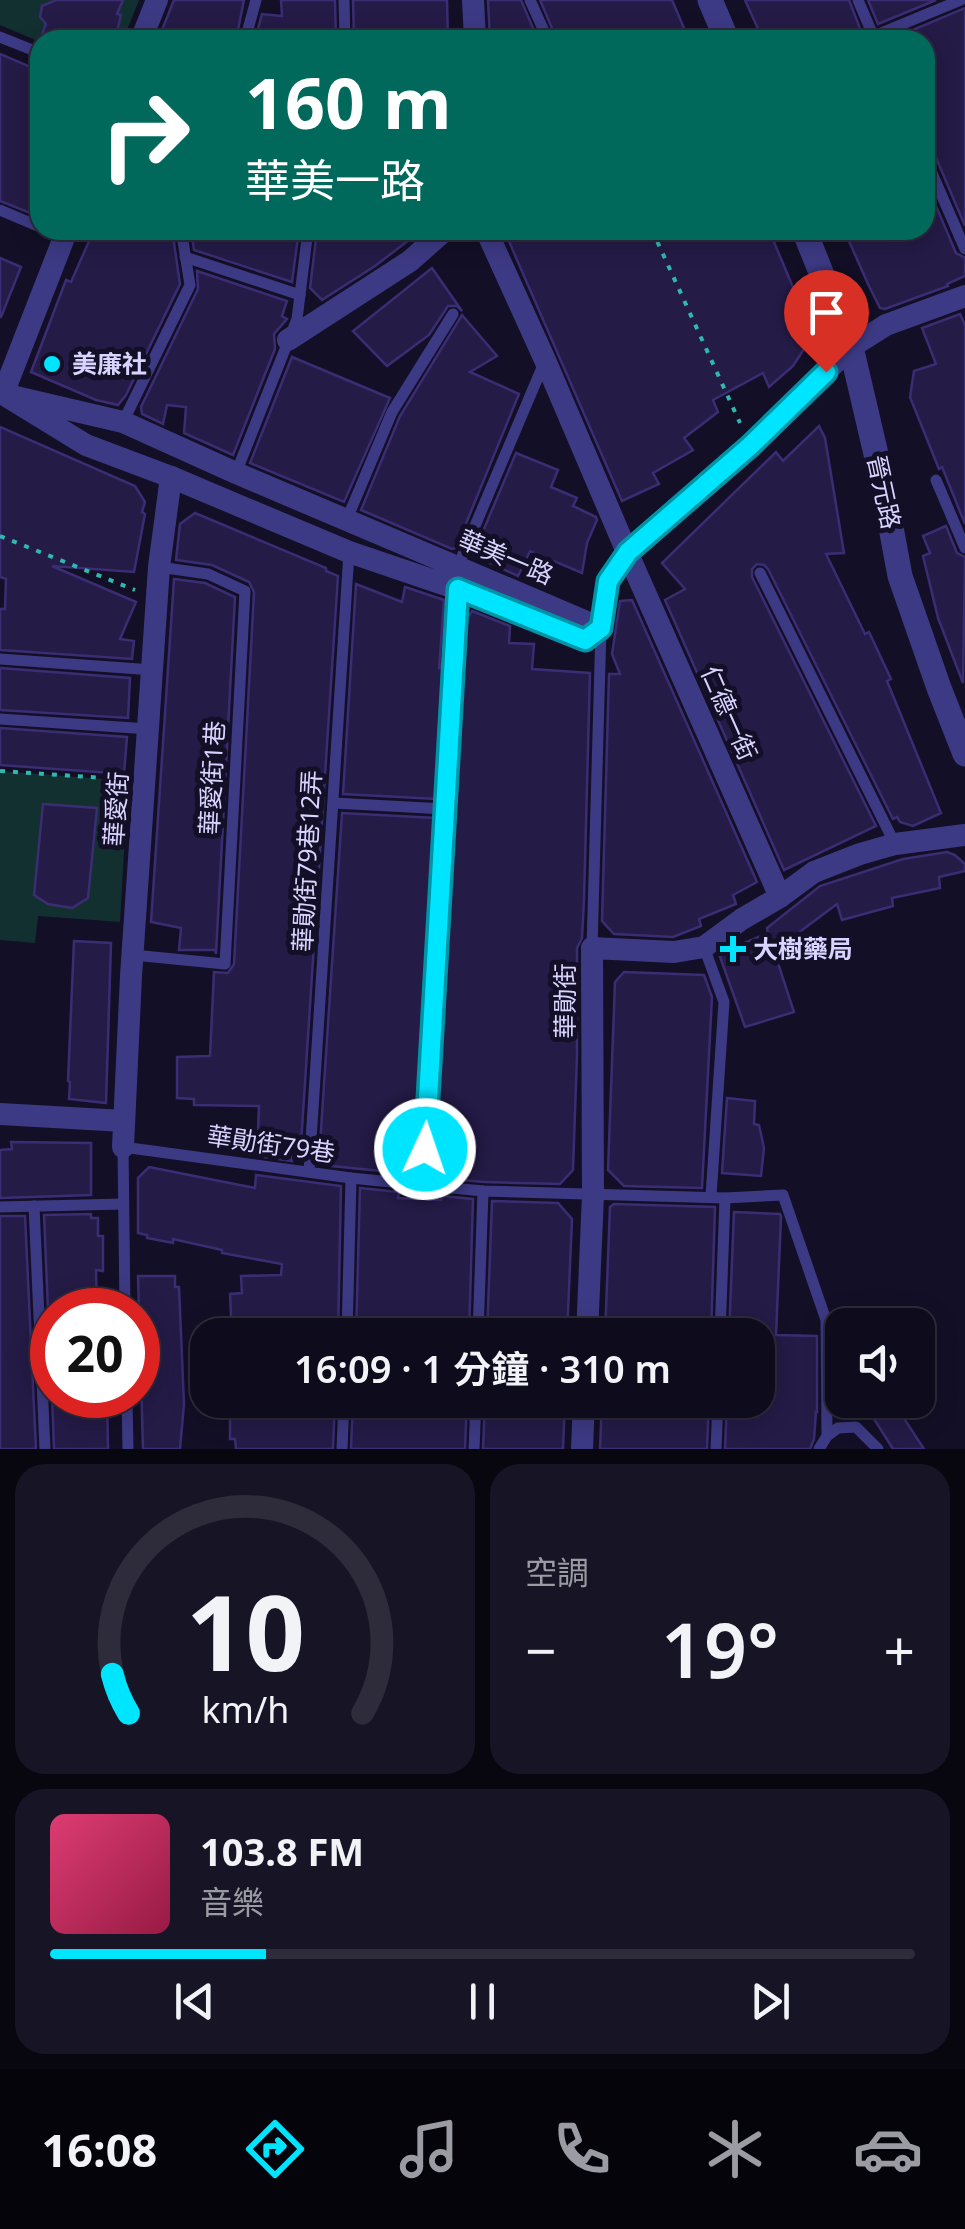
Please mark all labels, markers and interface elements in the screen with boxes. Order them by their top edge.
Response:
text: 160 m [245,54,452,150]
icon: right [80,70,210,200]
text: 華美一路 [245,149,425,210]
pin [784,270,869,373]
icon: arrive [799,285,854,340]
place label: 美廉社 [72,346,147,380]
marker: 美廉社 [41,353,63,375]
street label: 晉元路 [861,452,909,532]
street label: 華美一路 [454,521,559,591]
street label: 仁德一街 [694,660,766,765]
street label: 華愛街1巷 [191,720,231,836]
street label: 華勛街79巷12弄 [284,769,328,953]
street label: 華愛街 [95,770,135,848]
place label: 大樹藥局 [753,931,853,965]
marker: 大樹藥局 [722,938,744,960]
street label: 華勛街 [547,963,581,1039]
position arrow [373,1097,477,1201]
street label: 華勛街79巷 [205,1117,337,1169]
speed limit sign: 20 [30,1288,160,1418]
map controls [825,1308,935,1418]
button: sound [825,1308,935,1418]
text: 16:09 · 1 分鐘 · 310 m [294,1342,671,1394]
text: 空調 [525,1550,589,1593]
text: 10 [186,1560,304,1701]
text: 19° [661,1598,779,1700]
text: − [525,1612,556,1687]
text: + [884,1612,915,1687]
text: km/h [201,1685,289,1733]
text: 103.8 FM [200,1825,364,1877]
text: 音樂 [200,1880,264,1923]
icon: previous [167,1974,222,2029]
icon: pause [455,1974,510,2029]
icon: next [743,1974,798,2029]
icon: directions [240,2114,310,2184]
icon: music [394,2114,464,2184]
icon: phone [547,2114,617,2184]
icon: climate [700,2114,770,2184]
icon: car [853,2114,923,2184]
text: 16:08 [42,2119,157,2180]

